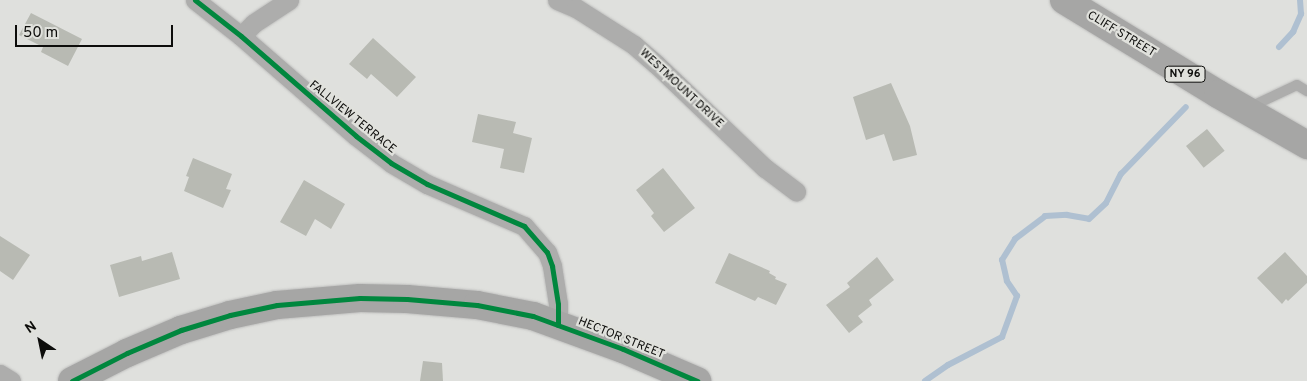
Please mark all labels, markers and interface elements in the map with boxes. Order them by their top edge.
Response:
street label: CLIFF STREET [1084,9,1158,61]
scale bar [18,15,175,47]
text: 50 m [23,24,58,43]
street label: WESTMOUNT DRIVE [636,46,726,132]
road number: NY 96 [1164,66,1206,82]
street label: FALLVIEW TERRACE [305,78,399,158]
street label: HECTOR STREET [576,315,666,363]
north arrow [15,316,65,366]
text: N [22,318,40,338]

